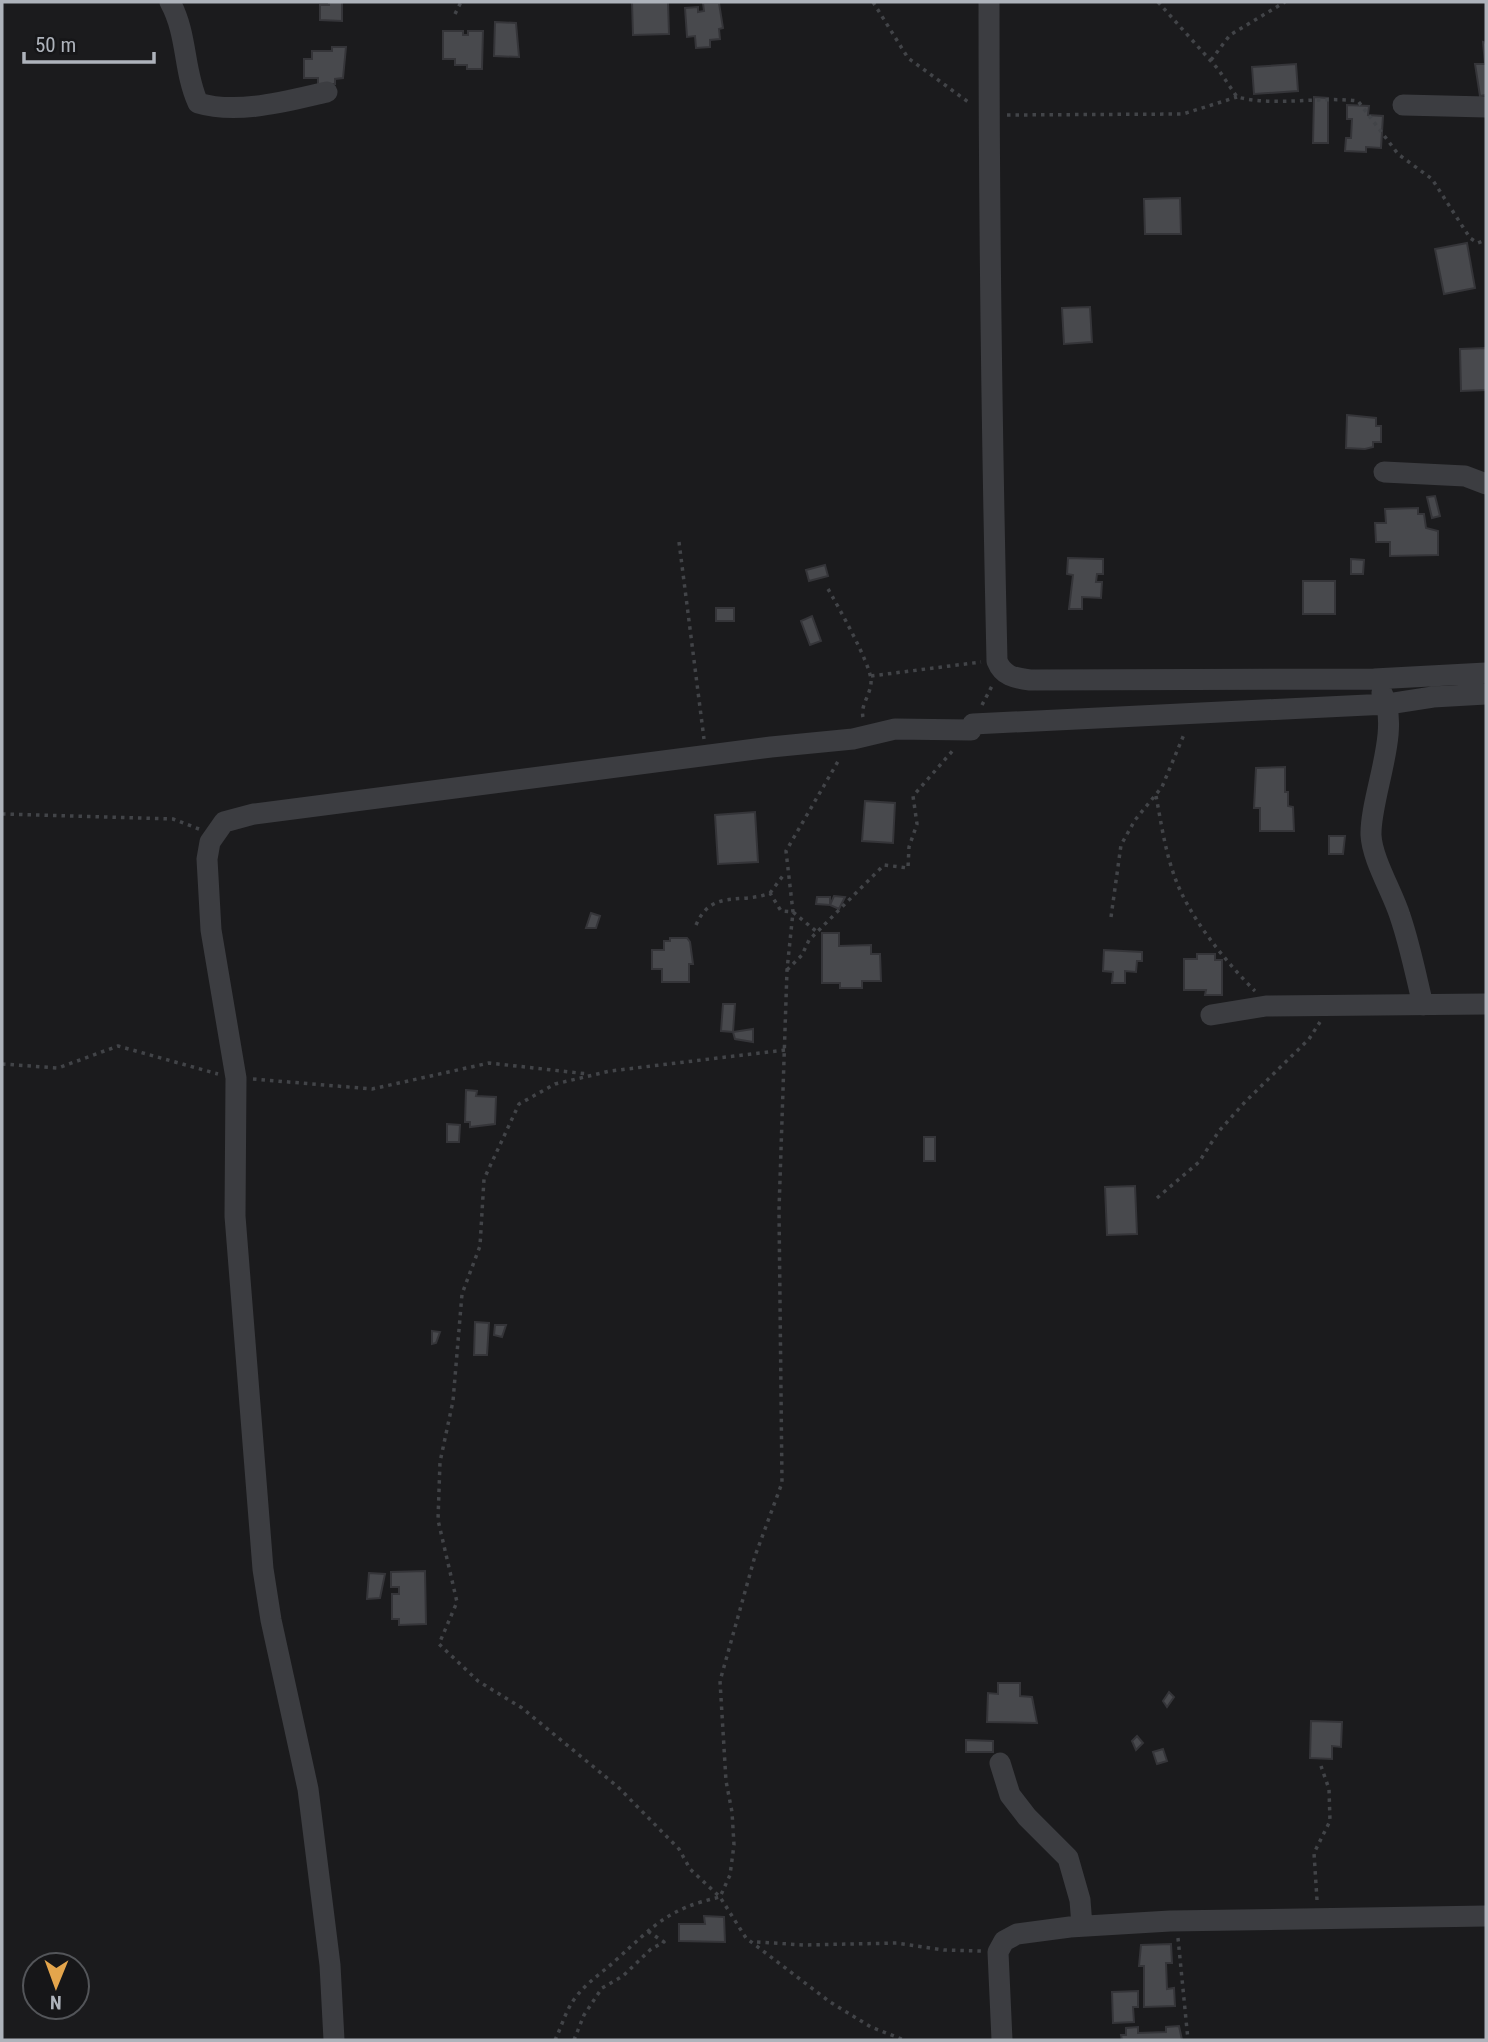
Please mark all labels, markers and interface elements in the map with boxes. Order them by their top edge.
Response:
scale bar [24,21,154,65]
text: 50 m [35,33,76,57]
north arrow [21,1951,91,2021]
text: N [50,1991,62,2014]

